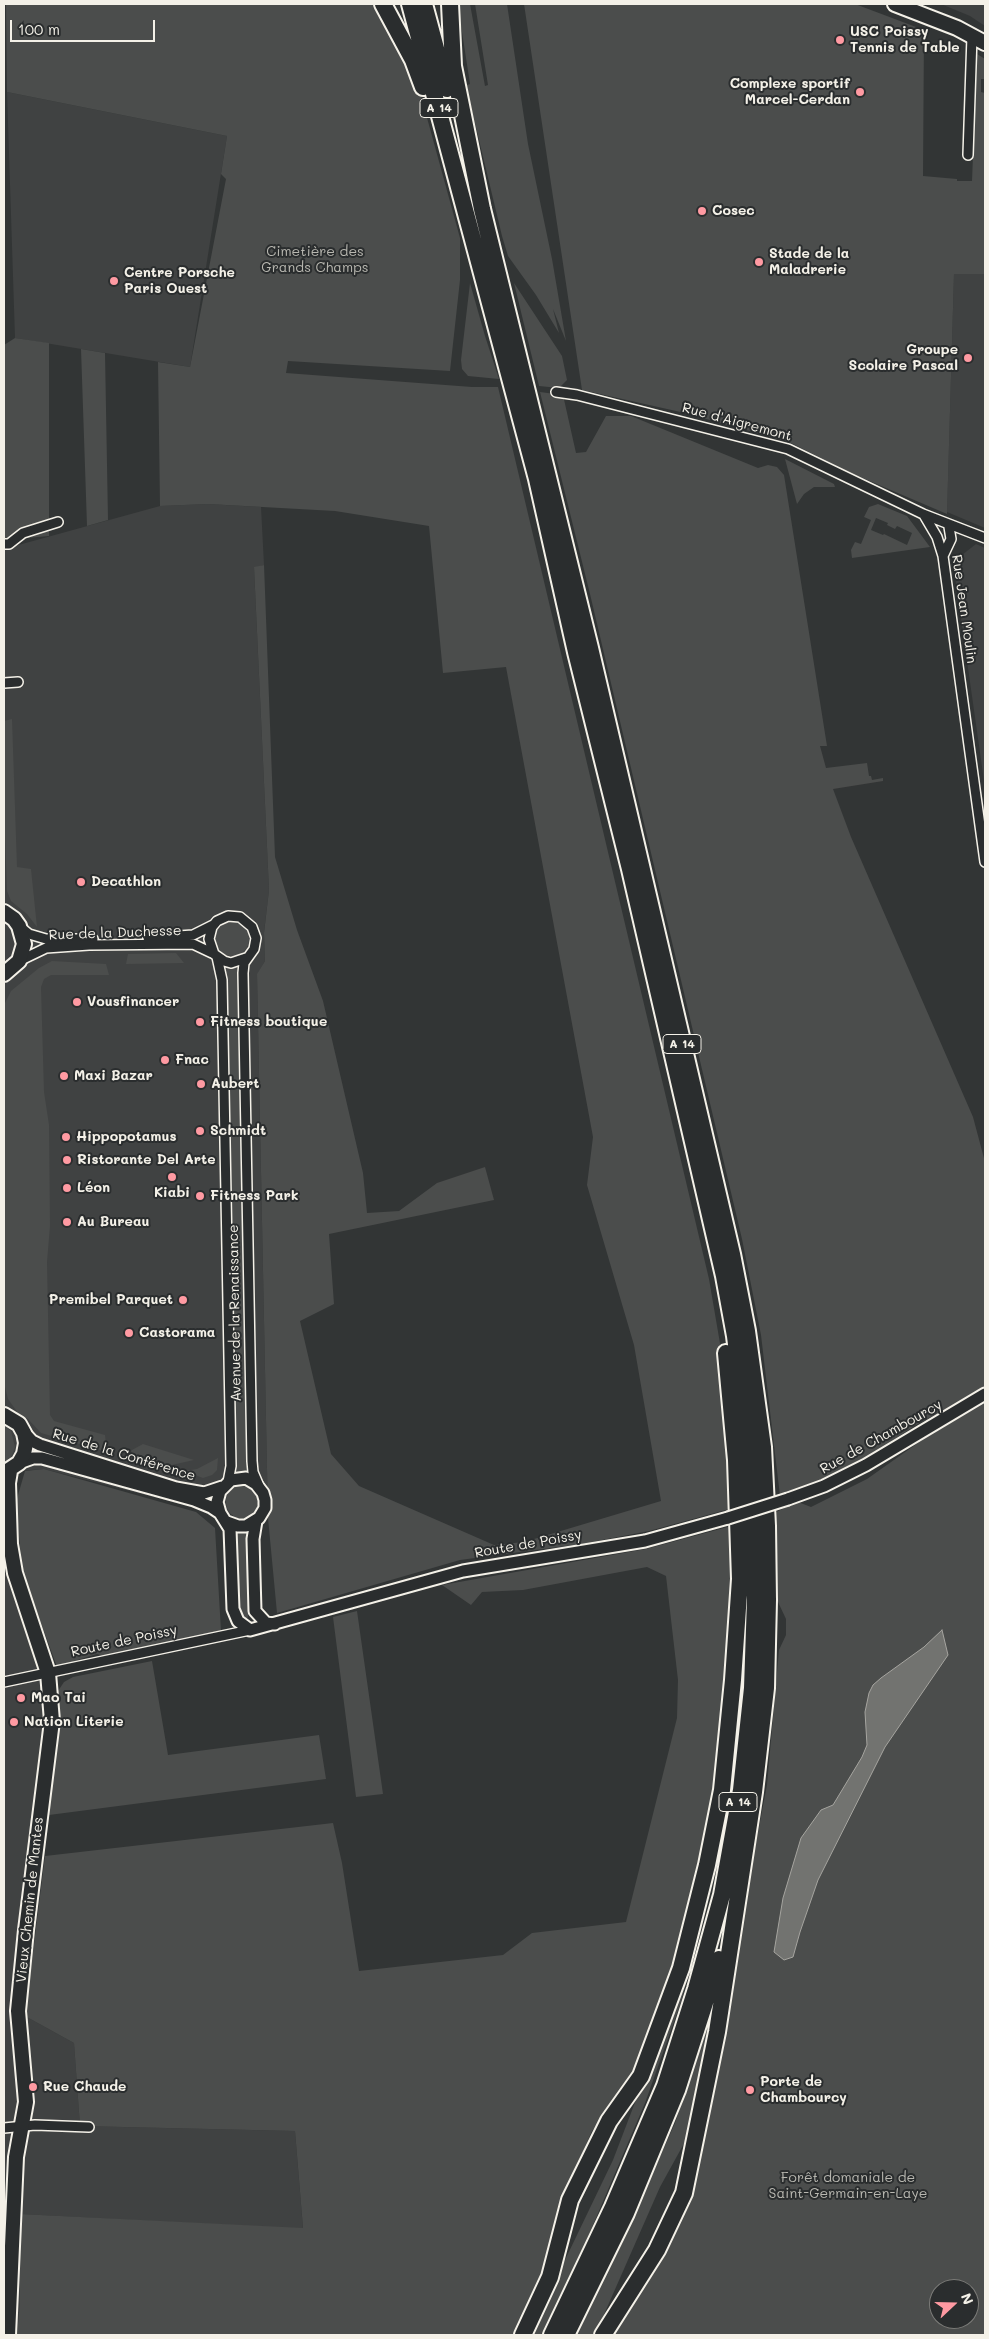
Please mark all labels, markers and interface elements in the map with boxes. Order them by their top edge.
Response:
scale bar [12,10,158,42]
text: 100 m [18,19,60,39]
place label: USC Poissy Tennis de Table [850,24,960,56]
marker: USC Poissy Tennis de Table [834,34,846,46]
place label: Complexe sportif Marcel-Cerdan [730,76,850,108]
marker: Complexe sportif Marcel-Cerdan [854,86,866,98]
road number: A 14 [420,99,458,118]
place label: Cosec [712,203,755,219]
marker: Cosec [696,205,708,217]
park label: Cimetière des Grands Champs [261,244,369,276]
place label: Stade de la Maladrerie [769,246,849,278]
marker: Stade de la Maladrerie [753,256,765,268]
place label: Centre Porsche Paris Ouest [124,265,235,298]
marker: Centre Porsche Paris Ouest [108,275,120,287]
place label: Groupe Scolaire Pascal [849,342,958,374]
marker: Groupe Scolaire Pascal [962,352,974,364]
street label: Rue d'Aigremont [680,399,794,445]
street label: Rue Jean Moulin [948,553,980,665]
place label: Decathlon [91,874,161,890]
marker: Decathlon [75,876,87,888]
street label: Rue de la Duchesse [48,922,182,944]
place label: Vousfinancer [87,994,179,1010]
marker: Vousfinancer [71,996,83,1008]
place label: Fitness boutique [210,1014,327,1030]
marker: Fitness boutique [194,1016,206,1028]
road number: A 14 [663,1034,701,1054]
place label: Fnac [175,1052,209,1068]
marker: Fnac [159,1054,171,1066]
place label: Maxi Bazar [74,1068,153,1084]
marker: Maxi Bazar [58,1070,70,1082]
place label: Aubert [211,1076,260,1092]
marker: Aubert [195,1078,207,1090]
place label: Schmidt [210,1123,266,1139]
marker: Schmidt [194,1125,206,1137]
place label: Hippopotamus [76,1129,176,1145]
marker: Hippopotamus [60,1131,72,1143]
place label: Ristorante Del Arte [77,1152,216,1168]
marker: Ristorante Del Arte [61,1154,73,1166]
marker: Kiabi [166,1171,178,1183]
place label: Léon [77,1180,110,1196]
marker: Léon [61,1182,73,1194]
place label: Kiabi [154,1185,190,1201]
place label: Fitness Park [210,1188,298,1204]
marker: Fitness Park [194,1190,206,1202]
place label: Au Bureau [77,1214,150,1230]
marker: Au Bureau [61,1216,73,1228]
street label: Avenue de la Renaissance [225,1224,245,1402]
place label: Premibel Parquet [49,1292,173,1308]
marker: Premibel Parquet [177,1294,189,1306]
place label: Castorama [139,1325,215,1341]
marker: Castorama [123,1327,135,1339]
street label: Rue de Chambourcy [817,1396,945,1478]
street label: Rue de la Conférence [51,1425,197,1485]
street label: Route de Poissy [473,1526,583,1562]
street label: Route de Poissy [69,1622,179,1660]
place label: Mao Tai [31,1690,86,1706]
marker: Mao Tai [15,1692,27,1704]
place label: Nation Literie [24,1714,124,1730]
marker: Nation Literie [8,1716,20,1728]
road number: A 14 [719,1792,757,1811]
street label: Vieux Chemin de Mantes [13,1816,47,1984]
place label: Porte de Chambourcy [760,2074,847,2106]
place label: Rue Chaude [43,2079,126,2095]
marker: Rue Chaude [27,2081,39,2093]
marker: Porte de Chambourcy [744,2084,756,2096]
park label: Forêt domaniale de Saint-Germain-en-Laye [769,2170,927,2202]
north arrow [929,2279,979,2329]
text: N [957,2290,978,2307]

